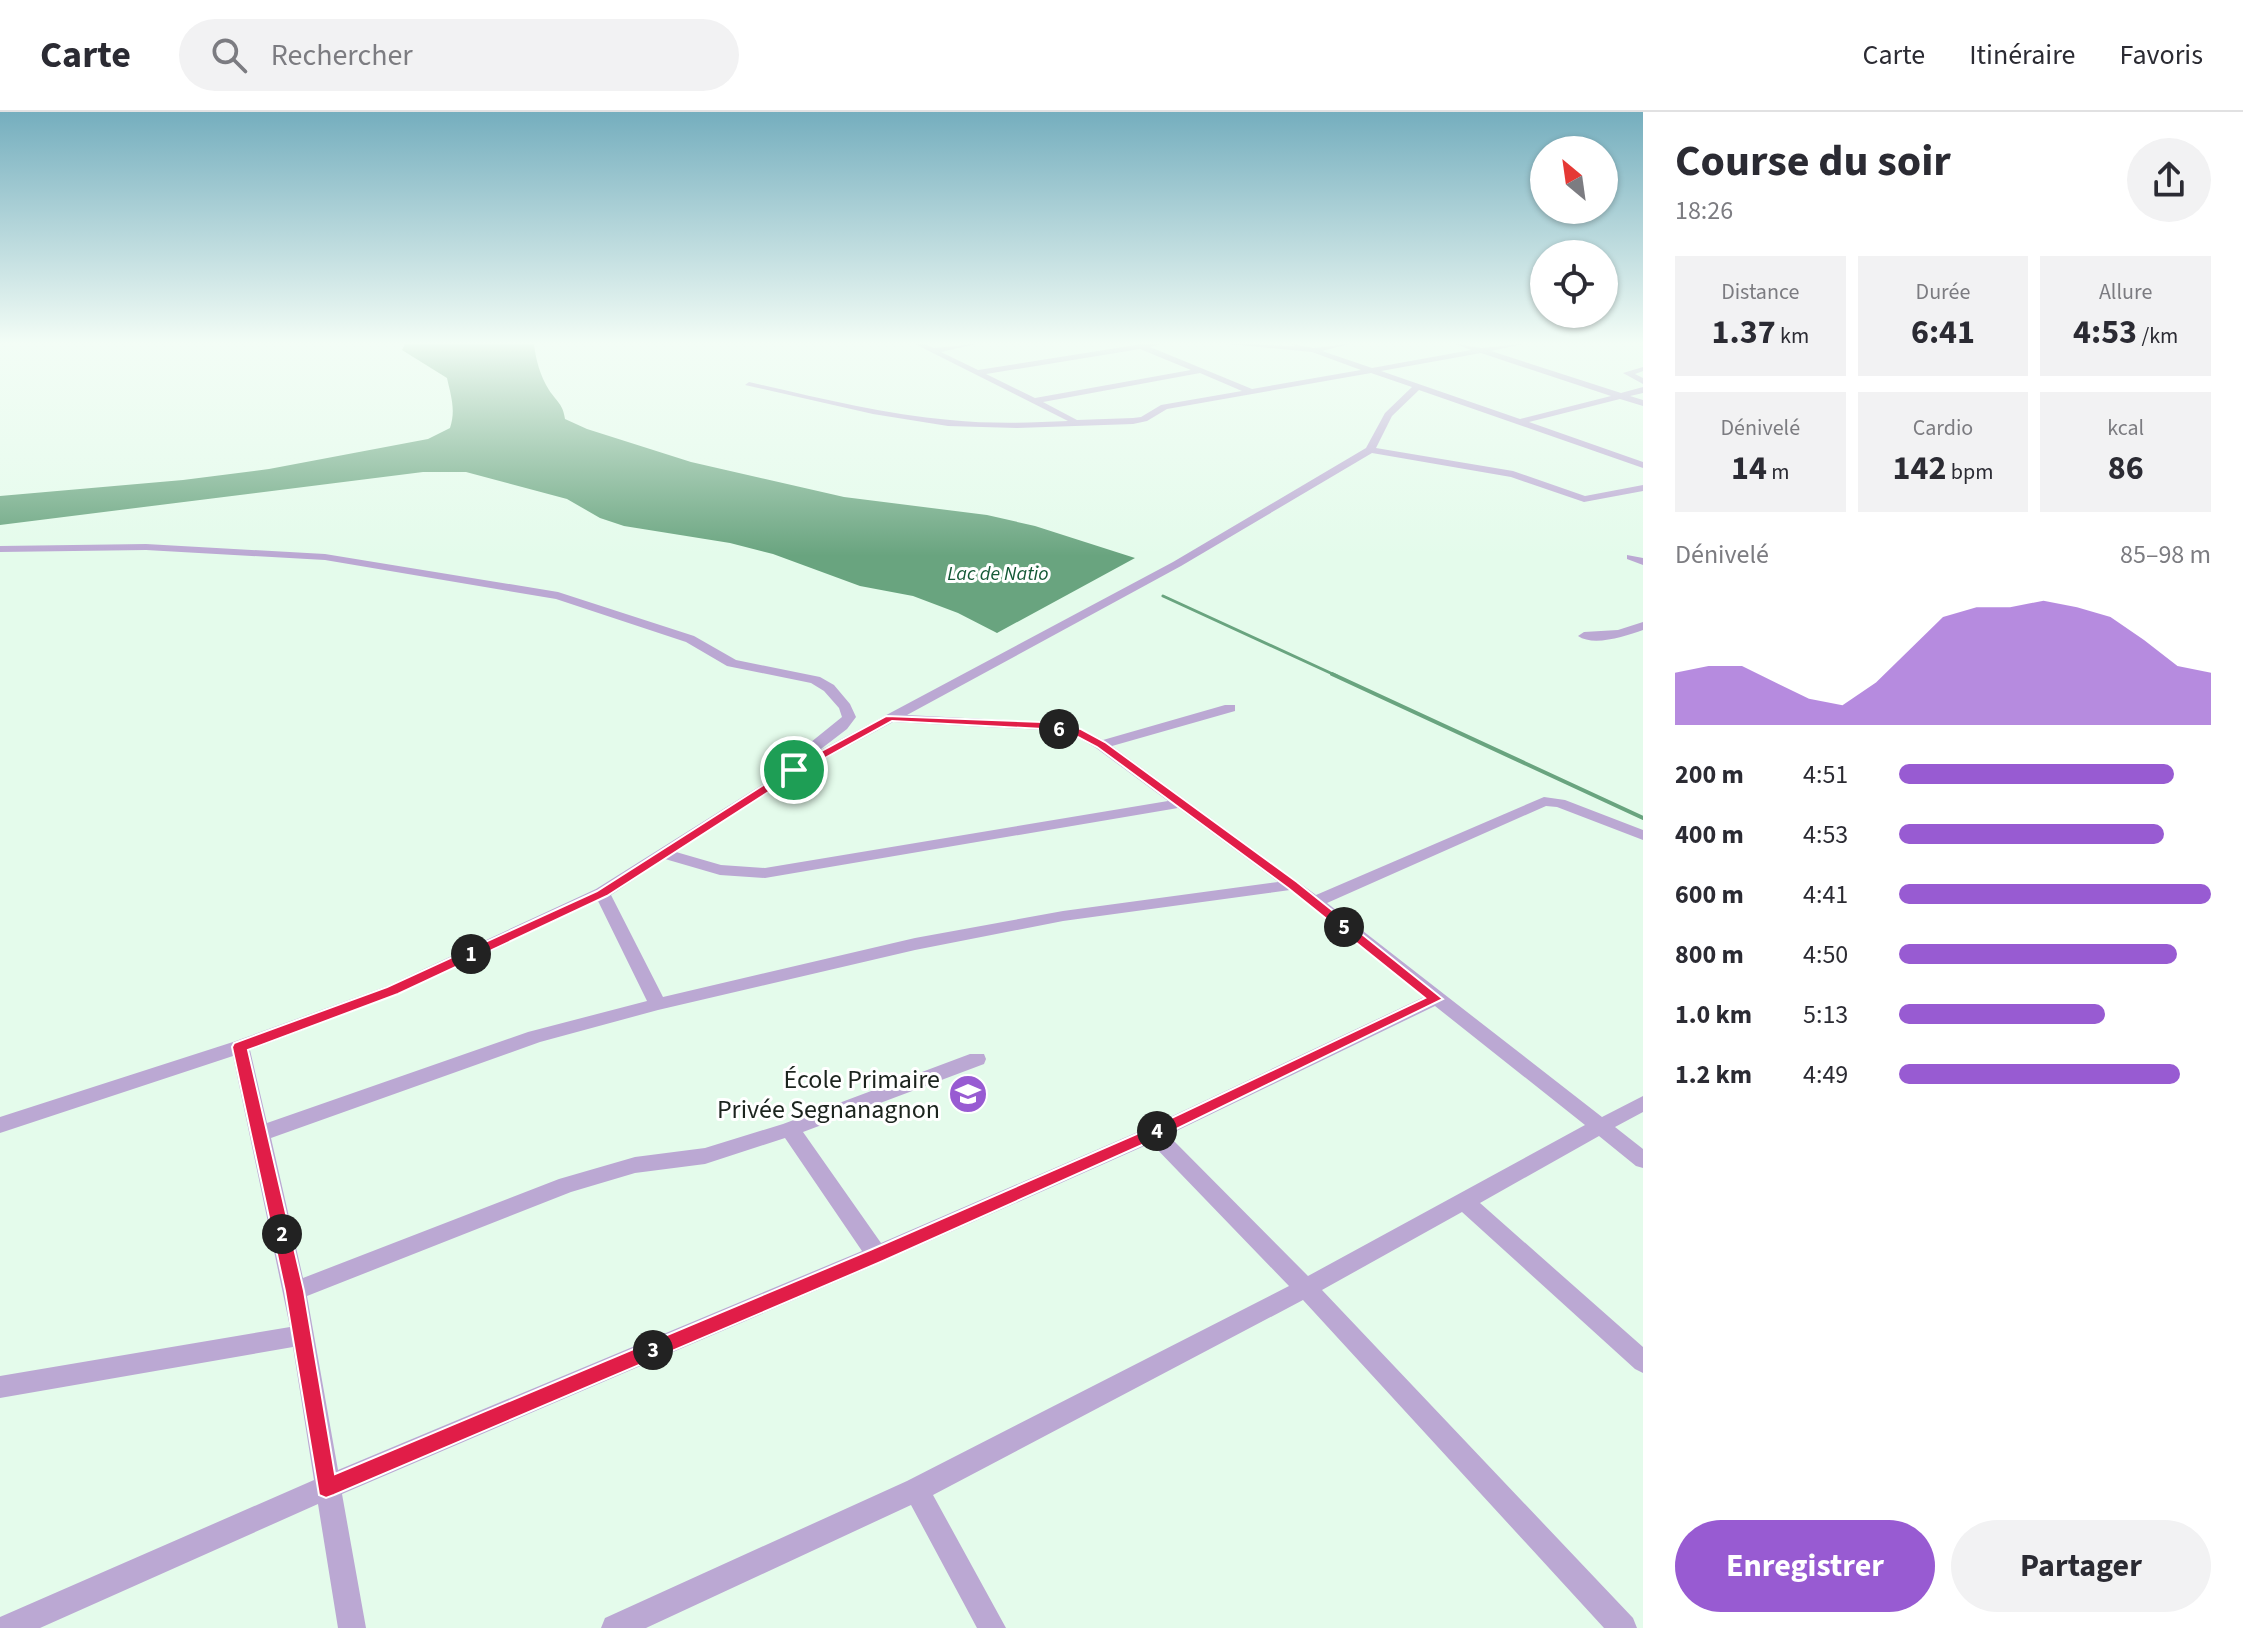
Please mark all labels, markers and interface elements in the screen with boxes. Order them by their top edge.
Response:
search box [179,19,739,91]
text: Carte [40,28,131,82]
icon: search [207,33,251,77]
text: Rechercher [271,34,413,77]
text: Carte [1862,35,1925,75]
text: Itinéraire [1969,35,2076,75]
text: Favoris [2120,35,2203,75]
text: Course du soir [1675,130,1951,193]
north arrow [1530,136,1618,224]
map controls [1530,136,1618,328]
button: share [2127,138,2211,222]
text: 18:26 [1675,192,1733,229]
button: locate [1530,240,1618,328]
text: Distance [1721,276,1799,308]
text: Durée [1916,276,1970,308]
text: Allure [2099,276,2152,308]
text: 1.37 [1712,308,1776,357]
text: 6:41 [1911,308,1975,357]
text: 4:53 [2073,308,2137,357]
text: km [1776,320,1809,352]
text: /km [2137,320,2178,352]
text: Dénivelé [1721,412,1800,444]
text: Cardio [1913,412,1973,444]
text: kcal [2107,412,2144,444]
text: 14 [1731,444,1767,493]
text: 142 [1893,444,1946,493]
text: 86 [2108,444,2144,493]
text: m [1767,456,1790,488]
text: bpm [1946,456,1993,488]
text: Dénivelé [1675,536,1769,573]
text: 85–98 m [2120,536,2211,573]
water label: Lac de Natio [947,560,1049,588]
pin: 6 [1039,709,1079,749]
text: 6 [1053,713,1065,745]
pin [760,736,828,804]
icon: arrive [772,748,816,792]
text: 200 m [1675,756,1744,793]
text: 4:51 [1803,756,1848,793]
text: 400 m [1675,816,1744,853]
text: 4:53 [1803,816,1848,853]
text: 600 m [1675,876,1744,913]
text: 4:41 [1803,876,1848,913]
pin: 5 [1324,907,1364,947]
text: 5 [1338,911,1350,943]
pin: 1 [451,934,491,974]
text: 800 m [1675,936,1744,973]
text: 4:50 [1803,936,1848,973]
text: 1 [465,938,477,970]
text: 1.0 km [1675,996,1752,1033]
text: 5:13 [1803,996,1848,1033]
text: 1.2 km [1675,1056,1752,1093]
text: 4:49 [1803,1056,1848,1093]
place label: École Primaire Privée Segnanagnon [717,1061,940,1128]
school or university icon: École Primaire Privée Segnanagnon [947,1073,989,1115]
pin: 4 [1137,1111,1177,1151]
text: 4 [1151,1115,1163,1147]
pin: 2 [262,1214,302,1254]
text: 2 [276,1218,288,1250]
pin: 3 [633,1330,673,1370]
text: 3 [647,1334,659,1366]
button: Enregistrer [1675,1520,1935,1612]
button: Partager [1951,1520,2211,1612]

